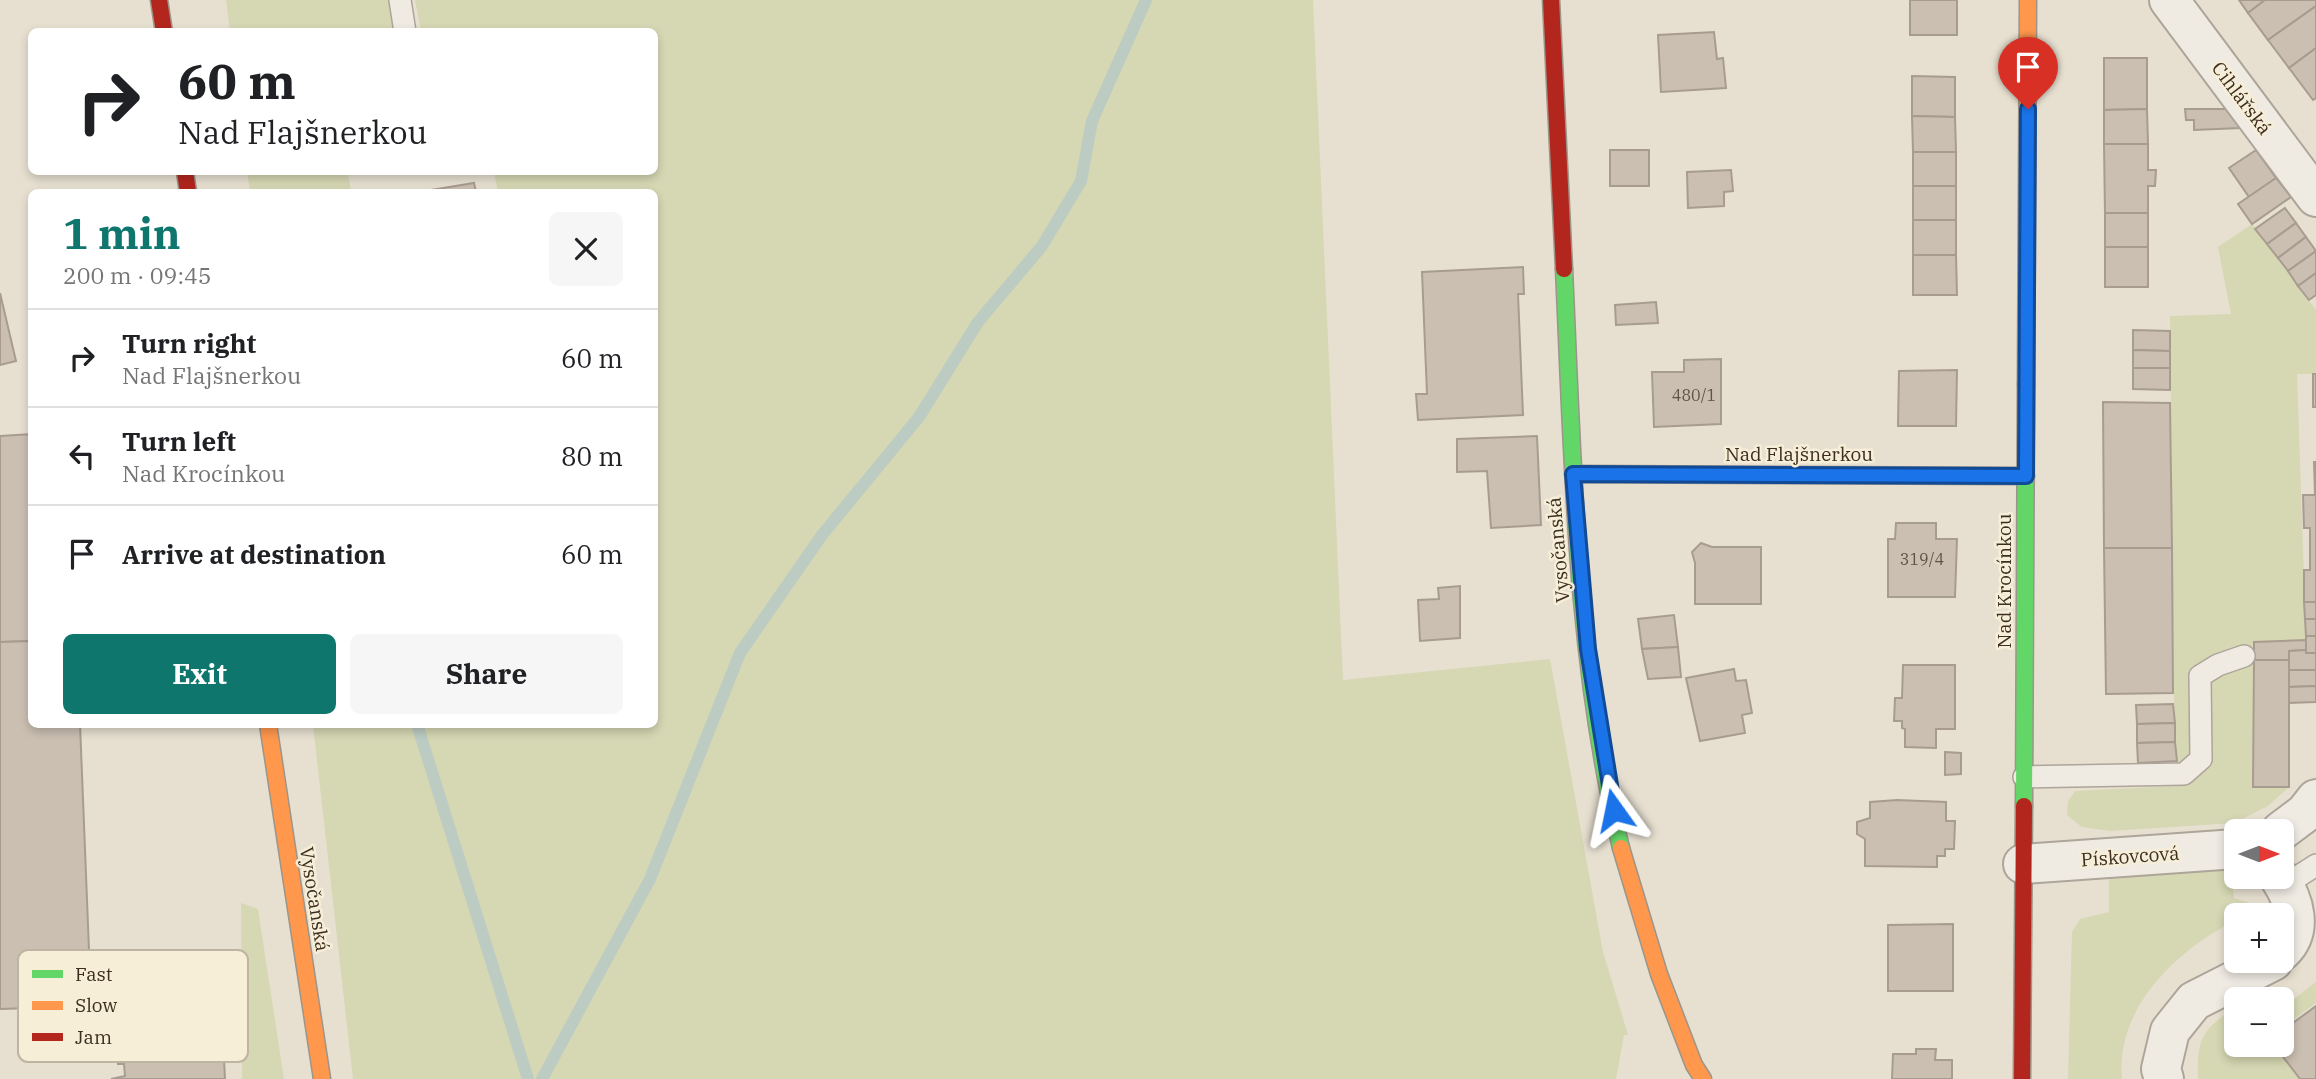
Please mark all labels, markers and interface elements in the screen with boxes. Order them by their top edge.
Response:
pin [1998,37,2058,109]
icon: arrive [2009,48,2047,86]
text: 60 m [178,49,296,112]
icon: right [63,56,154,147]
street label: Cihlářská [2207,57,2277,139]
text: Nad Flajšnerkou [178,111,427,153]
text: 1 min [63,206,181,261]
button: close [549,212,623,286]
text: 200 m · 09:45 [63,260,212,290]
text: Turn right [122,326,256,360]
icon: right [63,339,101,377]
text: 60 m [561,341,623,375]
text: Nad Flajšnerkou [122,360,301,390]
house number: 480/1 [1672,385,1716,405]
text: Turn left [122,424,236,458]
icon: left [63,437,101,475]
text: 80 m [561,439,623,473]
street label: Nad Flajšnerkou [1725,442,1873,466]
text: Nad Krocínkou [122,458,285,488]
street label: Vysočanská [1541,496,1575,604]
street label: Nad Krocínkou [1992,513,2016,648]
icon: arrive [63,535,101,573]
text: Arrive at destination [122,537,386,571]
text: 60 m [561,537,623,571]
house number: 319/4 [1900,549,1944,569]
button: Exit [63,634,336,714]
button: Share [350,634,623,714]
position arrow [1577,773,1651,847]
north arrow [2224,819,2294,889]
map controls [2224,819,2294,1057]
street label: Pískovcová [2080,841,2180,871]
street label: Vysočanská [295,845,335,953]
button: + [2224,903,2294,973]
legend [18,950,248,1062]
text: Fast [75,962,113,986]
button: − [2224,987,2294,1057]
text: Slow [75,993,117,1017]
text: Jam [75,1025,112,1049]

